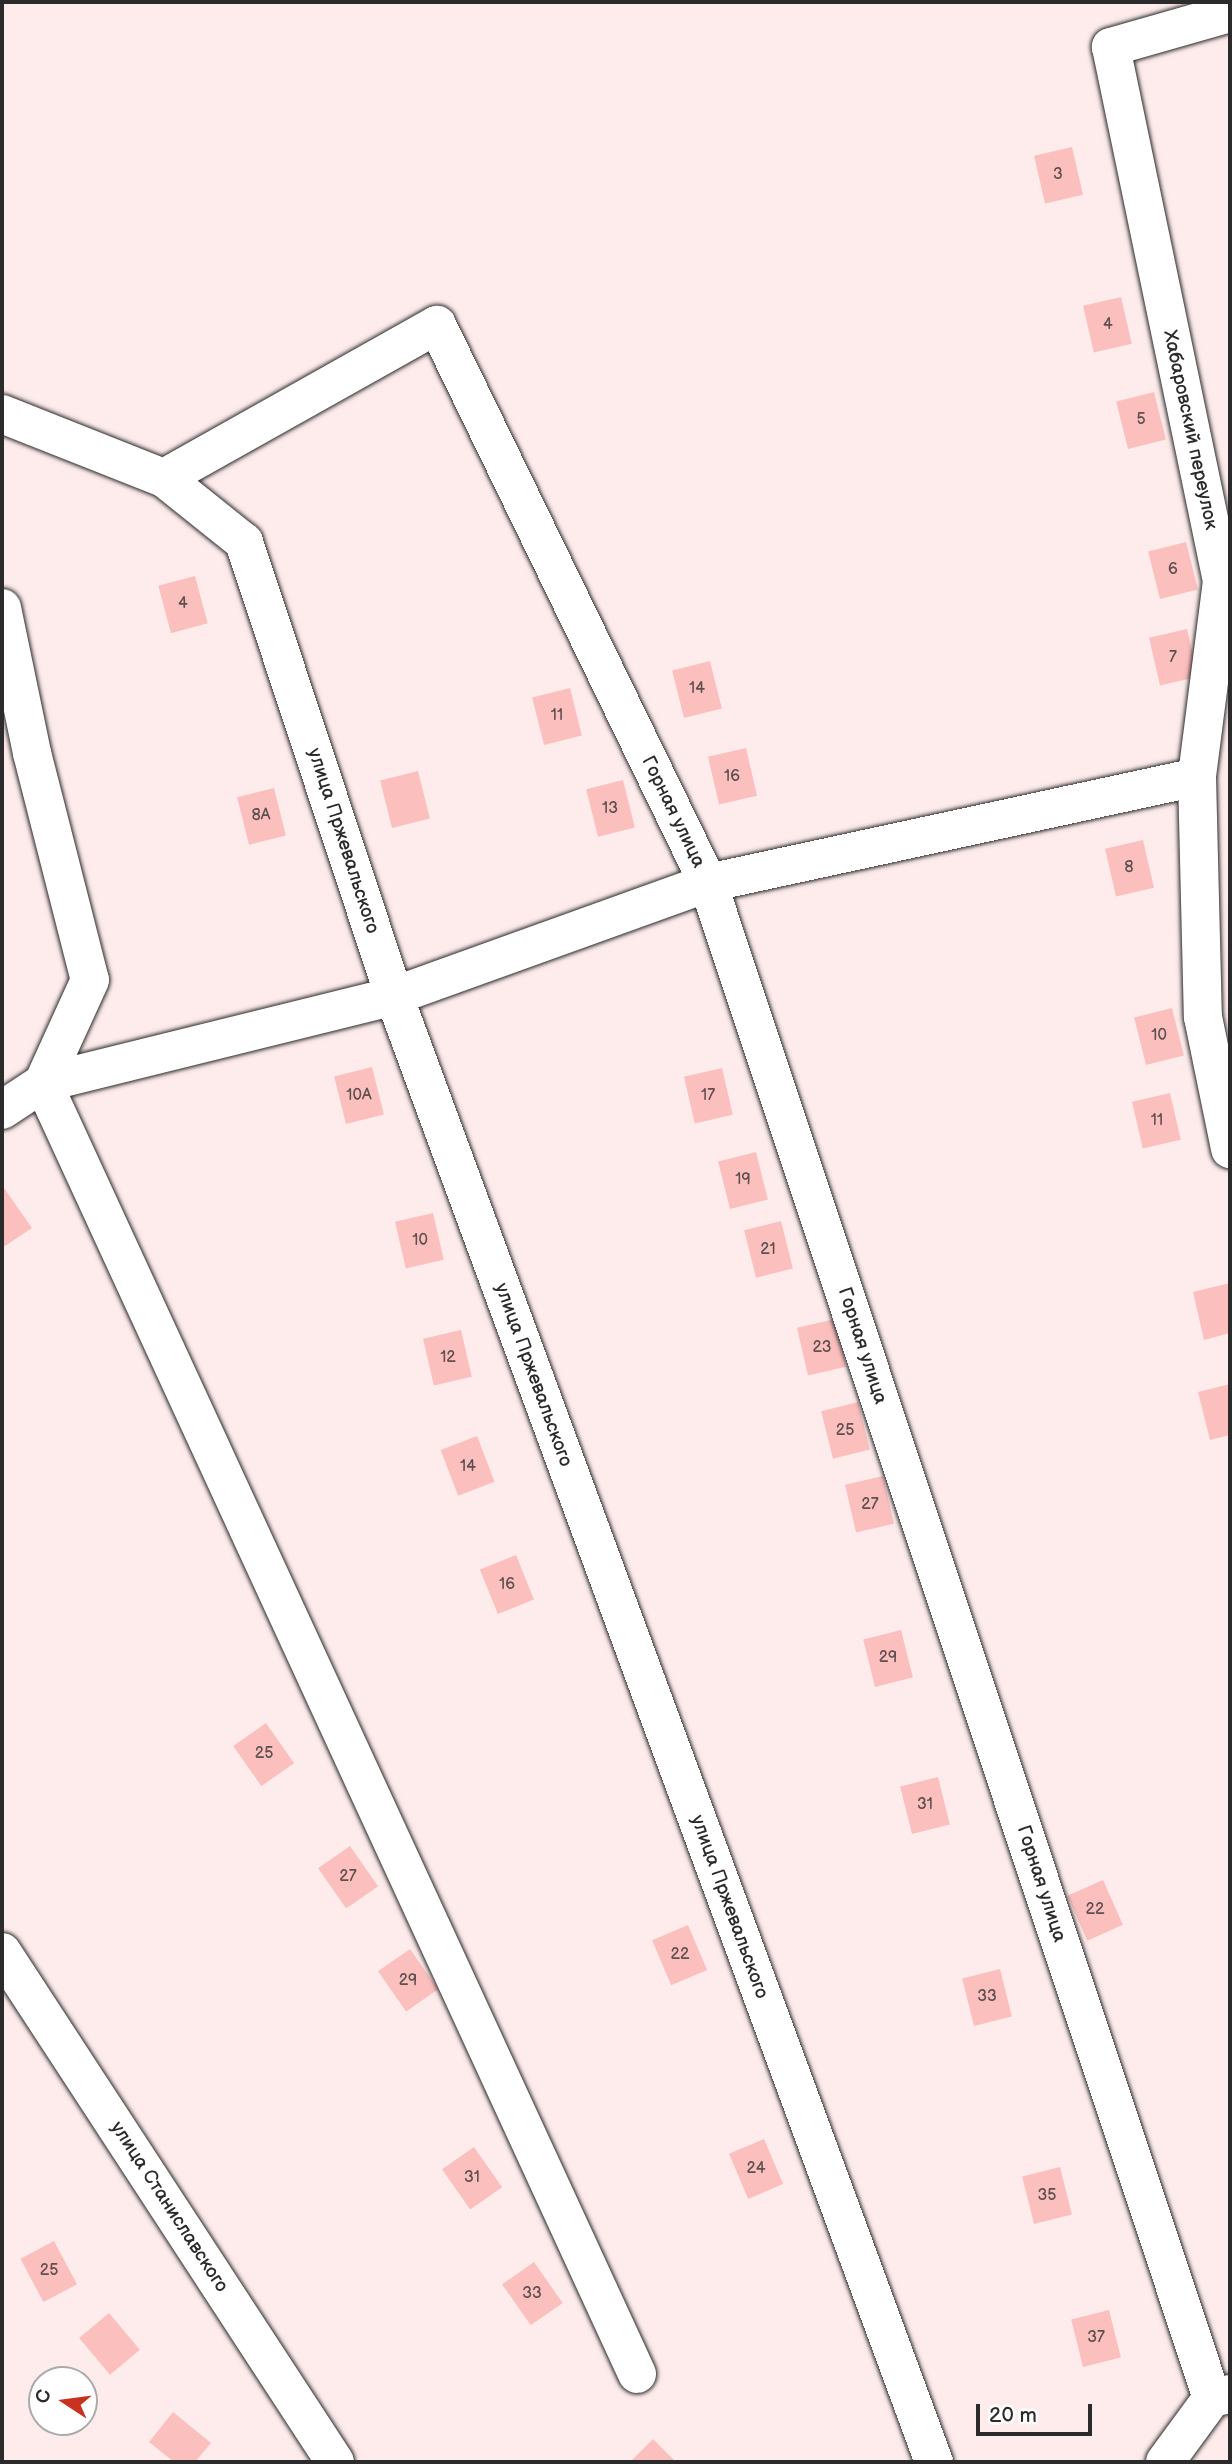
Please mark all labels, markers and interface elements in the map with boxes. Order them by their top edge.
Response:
house number: 3 [1053,165,1063,185]
house number: 4 [1103,315,1113,335]
street label: Хабаровский переулок [1158,328,1222,532]
house number: 5 [1136,410,1146,430]
house number: 6 [1168,560,1178,580]
house number: 4 [178,594,188,614]
house number: 7 [1169,648,1177,668]
house number: 14 [689,679,705,699]
house number: 11 [551,706,563,726]
street label: улица Пржевальского [302,746,384,936]
street label: Горная улица [636,752,710,872]
house number: 16 [724,767,740,787]
house number: 13 [602,799,618,819]
house number: 8А [251,806,271,826]
house number: 8 [1124,858,1134,878]
house number: 10 [1151,1026,1167,1046]
house number: 10А [346,1086,372,1106]
house number: 17 [701,1086,715,1106]
house number: 11 [1151,1111,1163,1131]
house number: 19 [735,1170,751,1190]
house number: 10 [412,1231,428,1251]
house number: 21 [760,1240,776,1260]
street label: улица Пржевальского [489,1280,577,1470]
street label: Горная улица [832,1285,892,1407]
house number: 23 [813,1338,831,1358]
house number: 12 [440,1348,456,1368]
house number: 25 [836,1421,854,1441]
house number: 14 [460,1457,476,1477]
house number: 27 [861,1495,879,1515]
house number: 16 [499,1575,515,1595]
house number: 29 [879,1648,897,1668]
house number: 25 [255,1744,273,1764]
house number: 31 [917,1795,933,1815]
street label: улица Пржевальского [685,1812,773,2002]
street label: Горная улица [1011,1823,1071,1945]
house number: 27 [339,1867,357,1887]
house number: 22 [1086,1900,1104,1920]
house number: 22 [671,1945,689,1965]
house number: 29 [399,1971,417,1991]
house number: 33 [977,1987,997,2007]
street label: улица Станиславского [105,2117,233,2297]
house number: 24 [747,2159,765,2179]
house number: 31 [464,2168,480,2188]
house number: 35 [1037,2186,1057,2206]
house number: 25 [40,2261,58,2281]
house number: 33 [522,2284,542,2304]
house number: 37 [1087,2328,1105,2348]
north arrow [28,2366,98,2436]
text: С [31,2388,57,2406]
scale bar [980,2390,1096,2434]
text: 20 m [989,2403,1037,2428]

